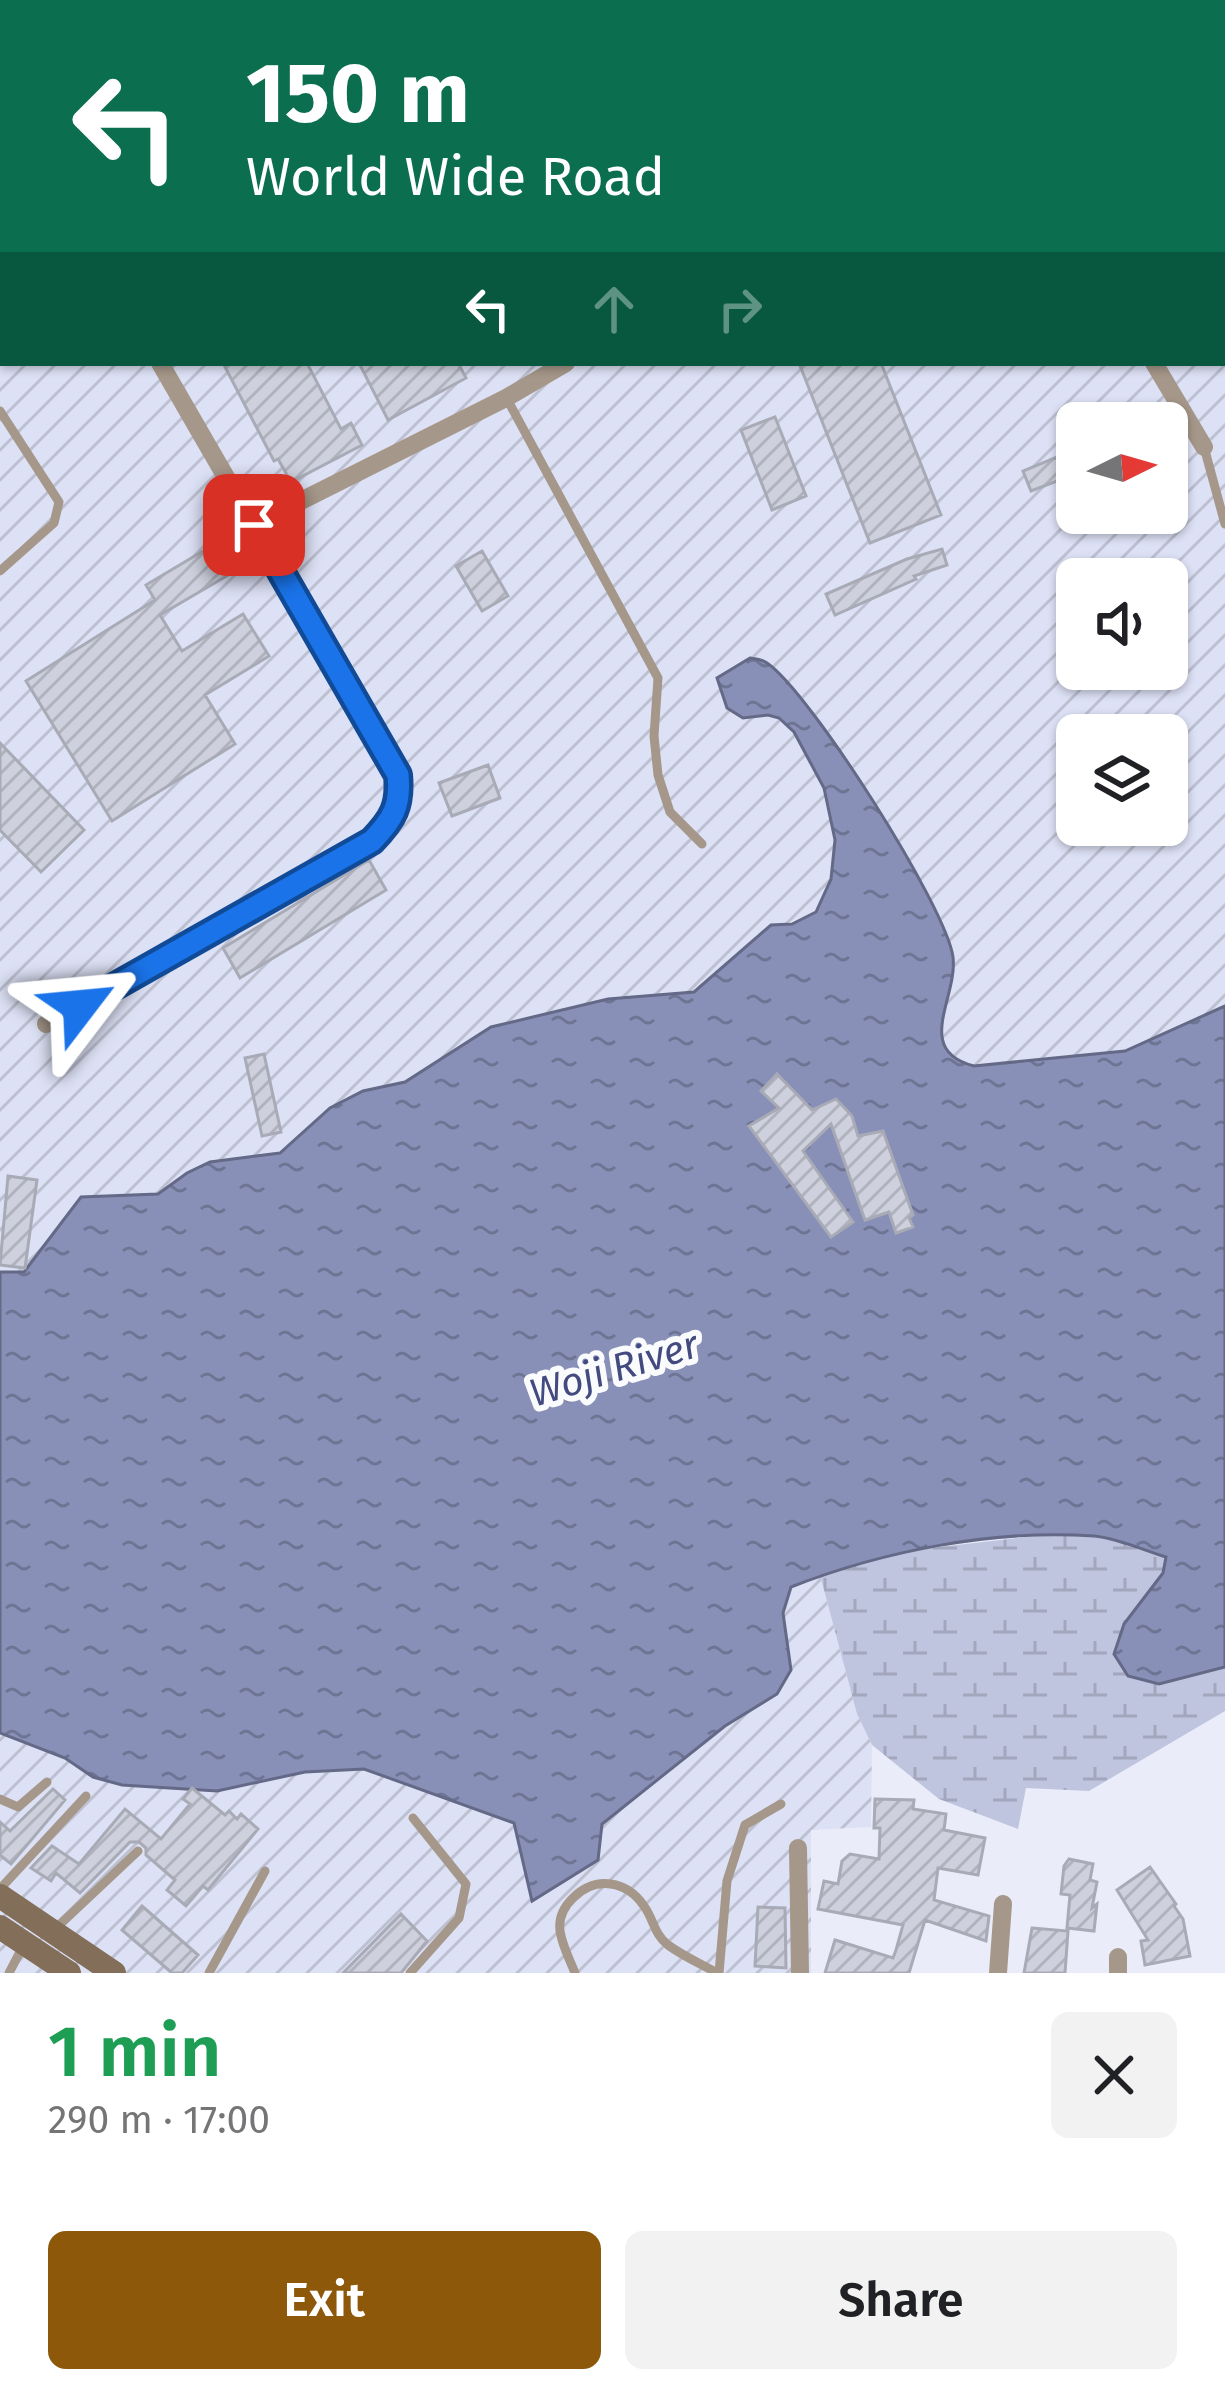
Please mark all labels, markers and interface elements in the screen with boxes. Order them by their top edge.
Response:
text: 150 m [246,43,470,144]
icon: left [48,48,204,204]
text: World Wide Road [246,145,665,209]
icon: left [455,276,521,342]
icon: ahead [581,276,647,342]
icon: right [707,276,773,342]
north arrow [1056,402,1188,534]
map controls [1056,402,1188,846]
pin [203,474,305,576]
icon: arrive [221,492,287,558]
button: sound [1056,558,1188,690]
button: layers [1056,714,1188,846]
position arrow [17,943,143,1069]
water label: Woji River [524,1321,705,1416]
text: 1 min [48,2009,221,2095]
button: close [1051,2012,1177,2138]
text: 290 m · 17:00 [48,2097,270,2143]
button: Exit [48,2231,601,2369]
button: Share [625,2231,1177,2369]

